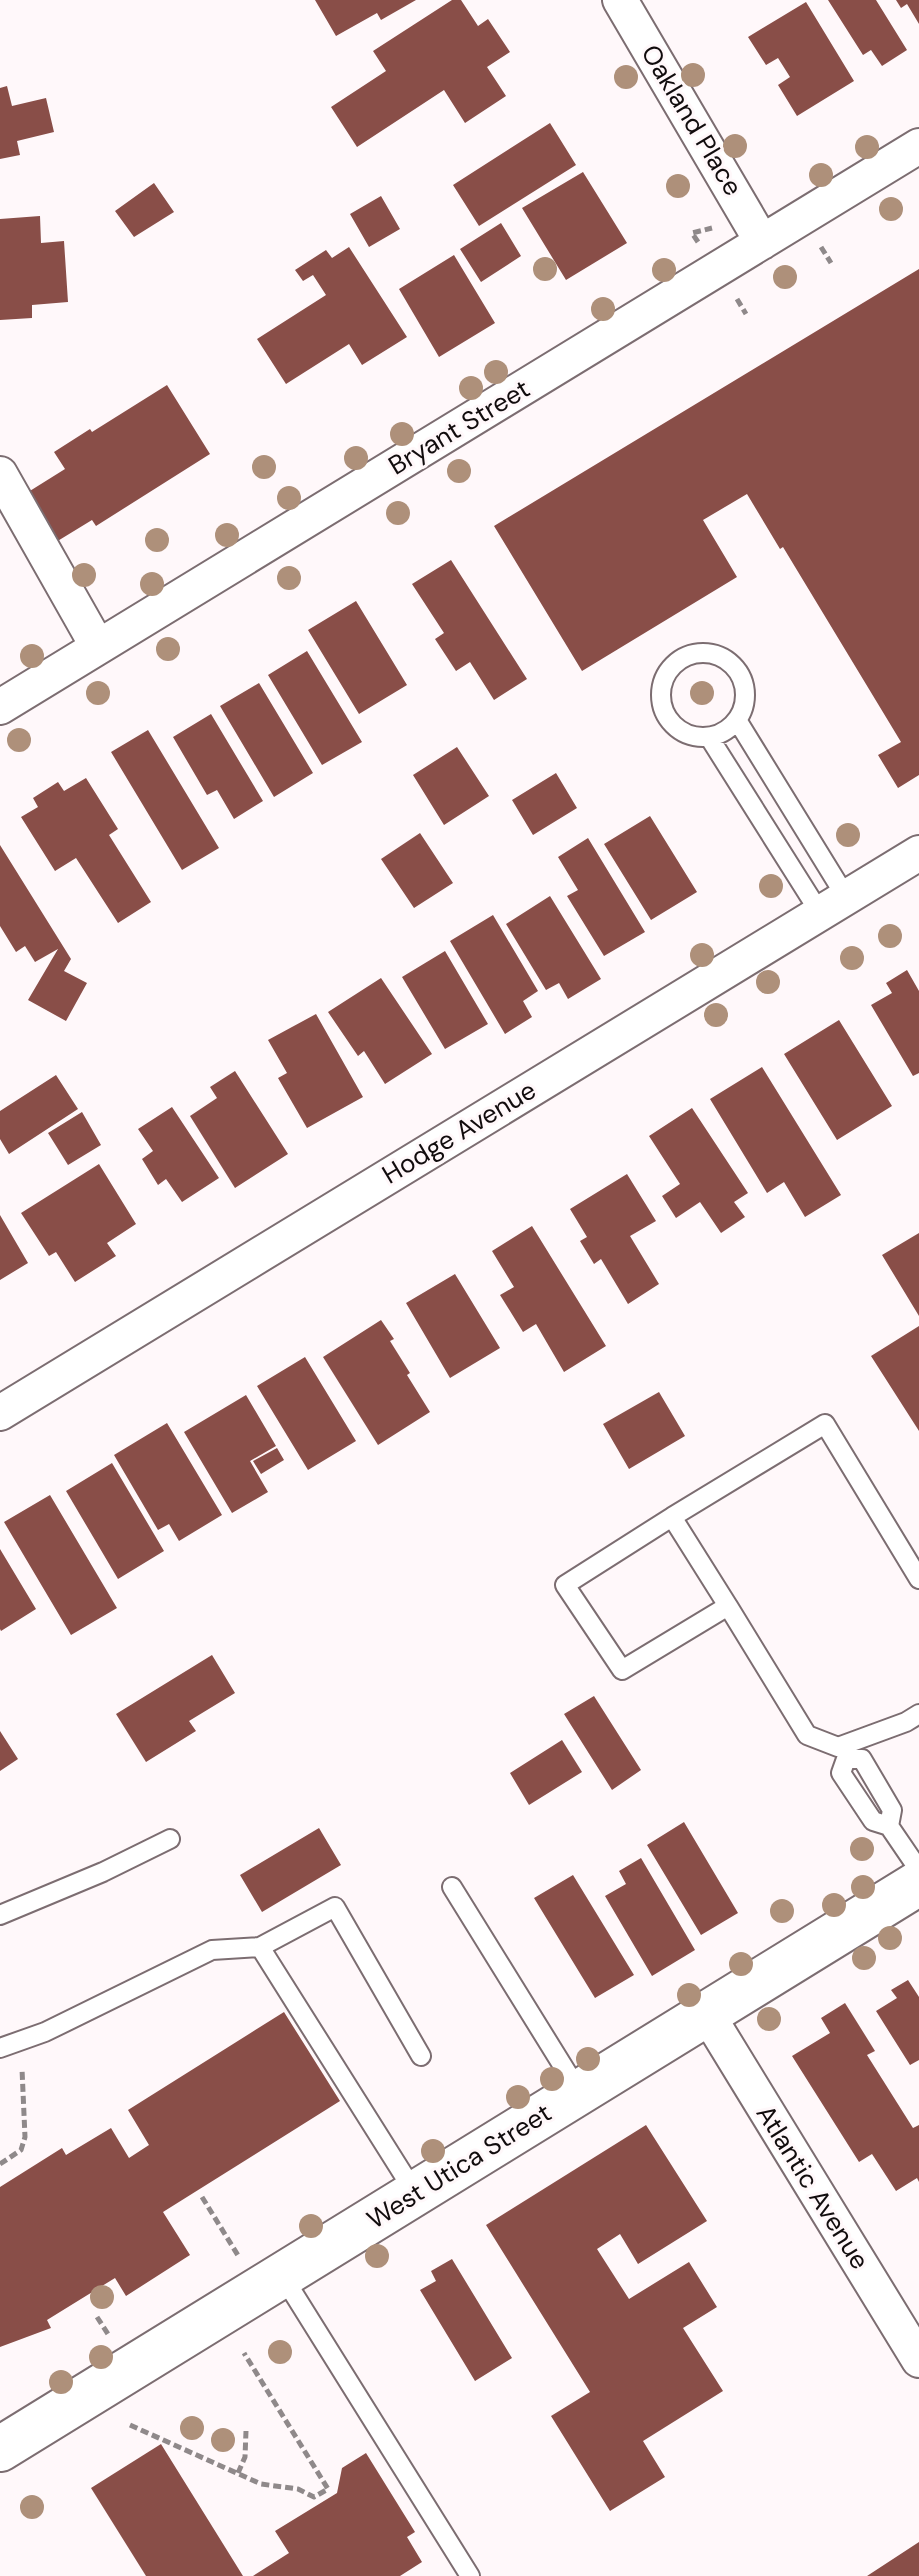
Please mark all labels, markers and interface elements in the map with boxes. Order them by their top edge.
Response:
street label: Oakland Place [634,38,750,202]
street label: Bryant Street [382,372,536,482]
street label: Hodge Avenue [376,1073,542,1191]
street label: West Utica Street [360,2096,558,2236]
street label: Atlantic Avenue [749,2098,877,2276]

